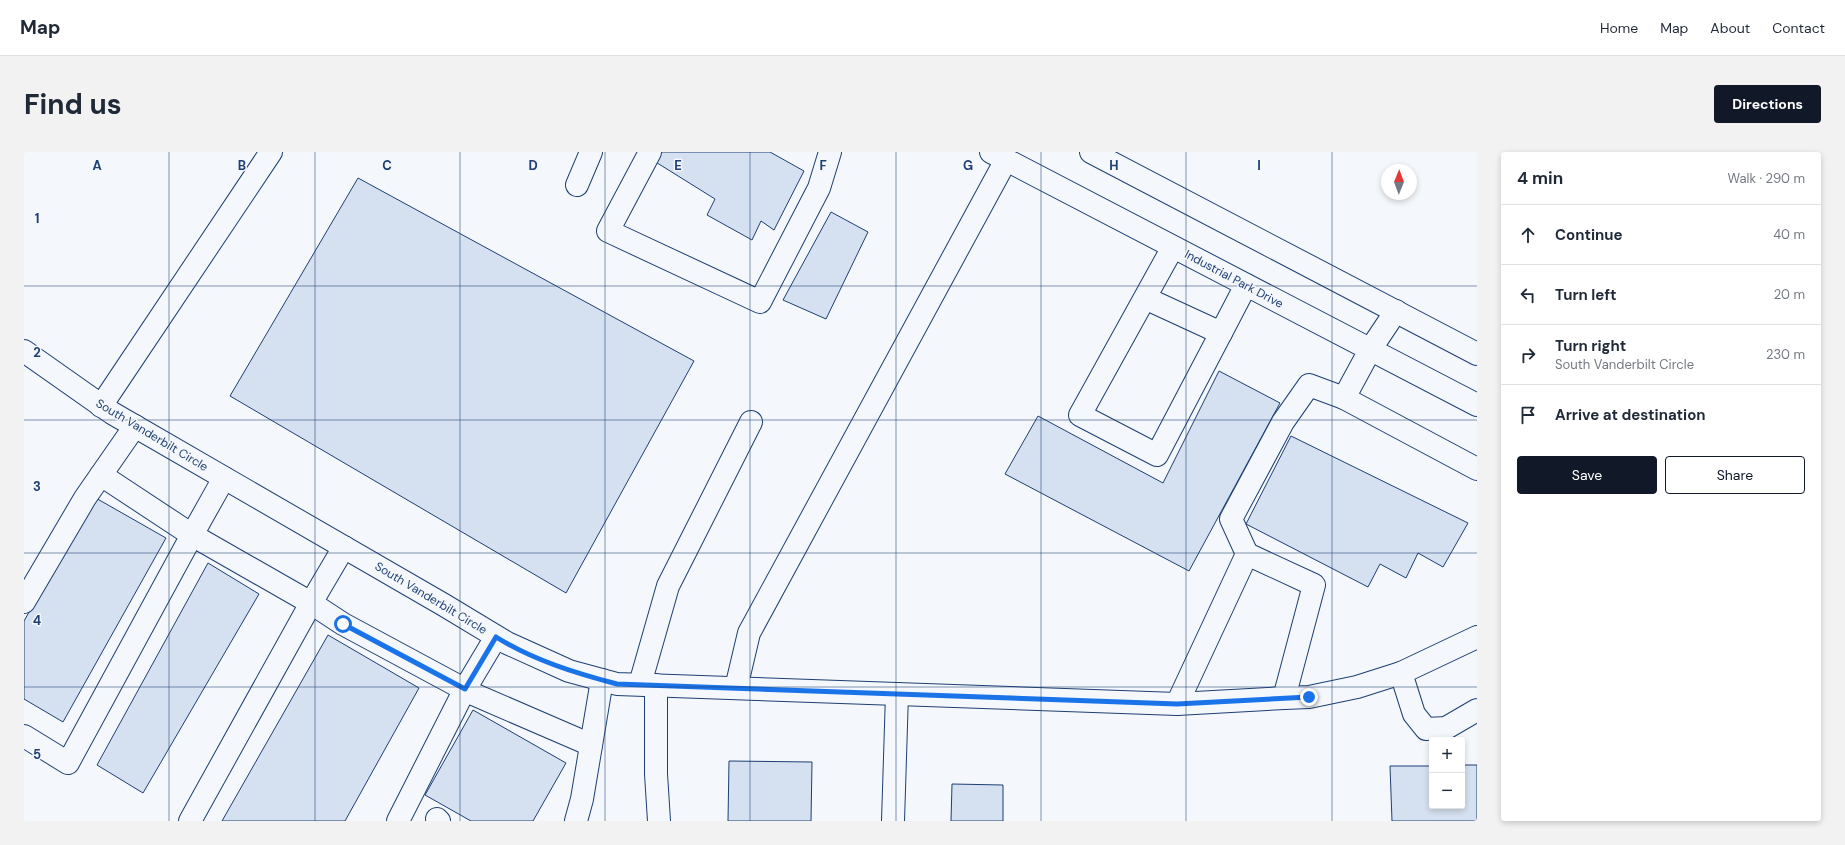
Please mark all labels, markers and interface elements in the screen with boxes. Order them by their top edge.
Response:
text: Map [20,15,60,40]
text: Home [1600,19,1638,37]
text: Map [1660,19,1688,37]
text: About [1710,19,1750,37]
text: Contact [1772,19,1825,37]
button: Directions [1714,85,1821,123]
text: Find us [24,86,122,123]
text: A [92,157,102,174]
text: B [238,157,246,174]
text: C [382,157,392,174]
text: D [528,157,538,174]
text: E [674,157,682,174]
text: F [819,157,827,174]
text: G [963,157,973,174]
text: H [1109,157,1119,174]
text: I [1257,157,1261,174]
north arrow [1381,164,1417,200]
text: 4 min [1517,167,1563,189]
text: Walk · 290 m [1728,170,1805,187]
text: 1 [35,210,39,227]
icon: ahead [1517,224,1539,246]
text: Continue [1555,225,1623,245]
text: 40 m [1773,226,1805,243]
street label: Industrial Park Drive [1182,246,1286,312]
icon: left [1517,284,1539,306]
text: Turn left [1555,285,1616,305]
text: 20 m [1774,286,1805,303]
text: Turn right [1555,336,1626,356]
text: 2 [33,344,41,361]
icon: right [1517,344,1539,366]
text: 230 m [1766,346,1805,363]
text: South Vanderbilt Circle [1555,356,1694,373]
street label: South Vanderbilt Circle [93,395,211,475]
icon: arrive [1517,404,1539,426]
text: Arrive at destination [1555,405,1706,425]
button: Save [1517,456,1657,494]
button: Share [1665,456,1805,494]
text: 3 [33,478,41,495]
street label: South Vanderbilt Circle [372,558,490,638]
text: 4 [33,612,41,629]
route start [334,615,352,633]
route end [1300,688,1318,706]
map controls [1429,737,1465,809]
button: + [1429,737,1465,773]
text: 5 [33,746,41,763]
button: − [1429,773,1465,809]

